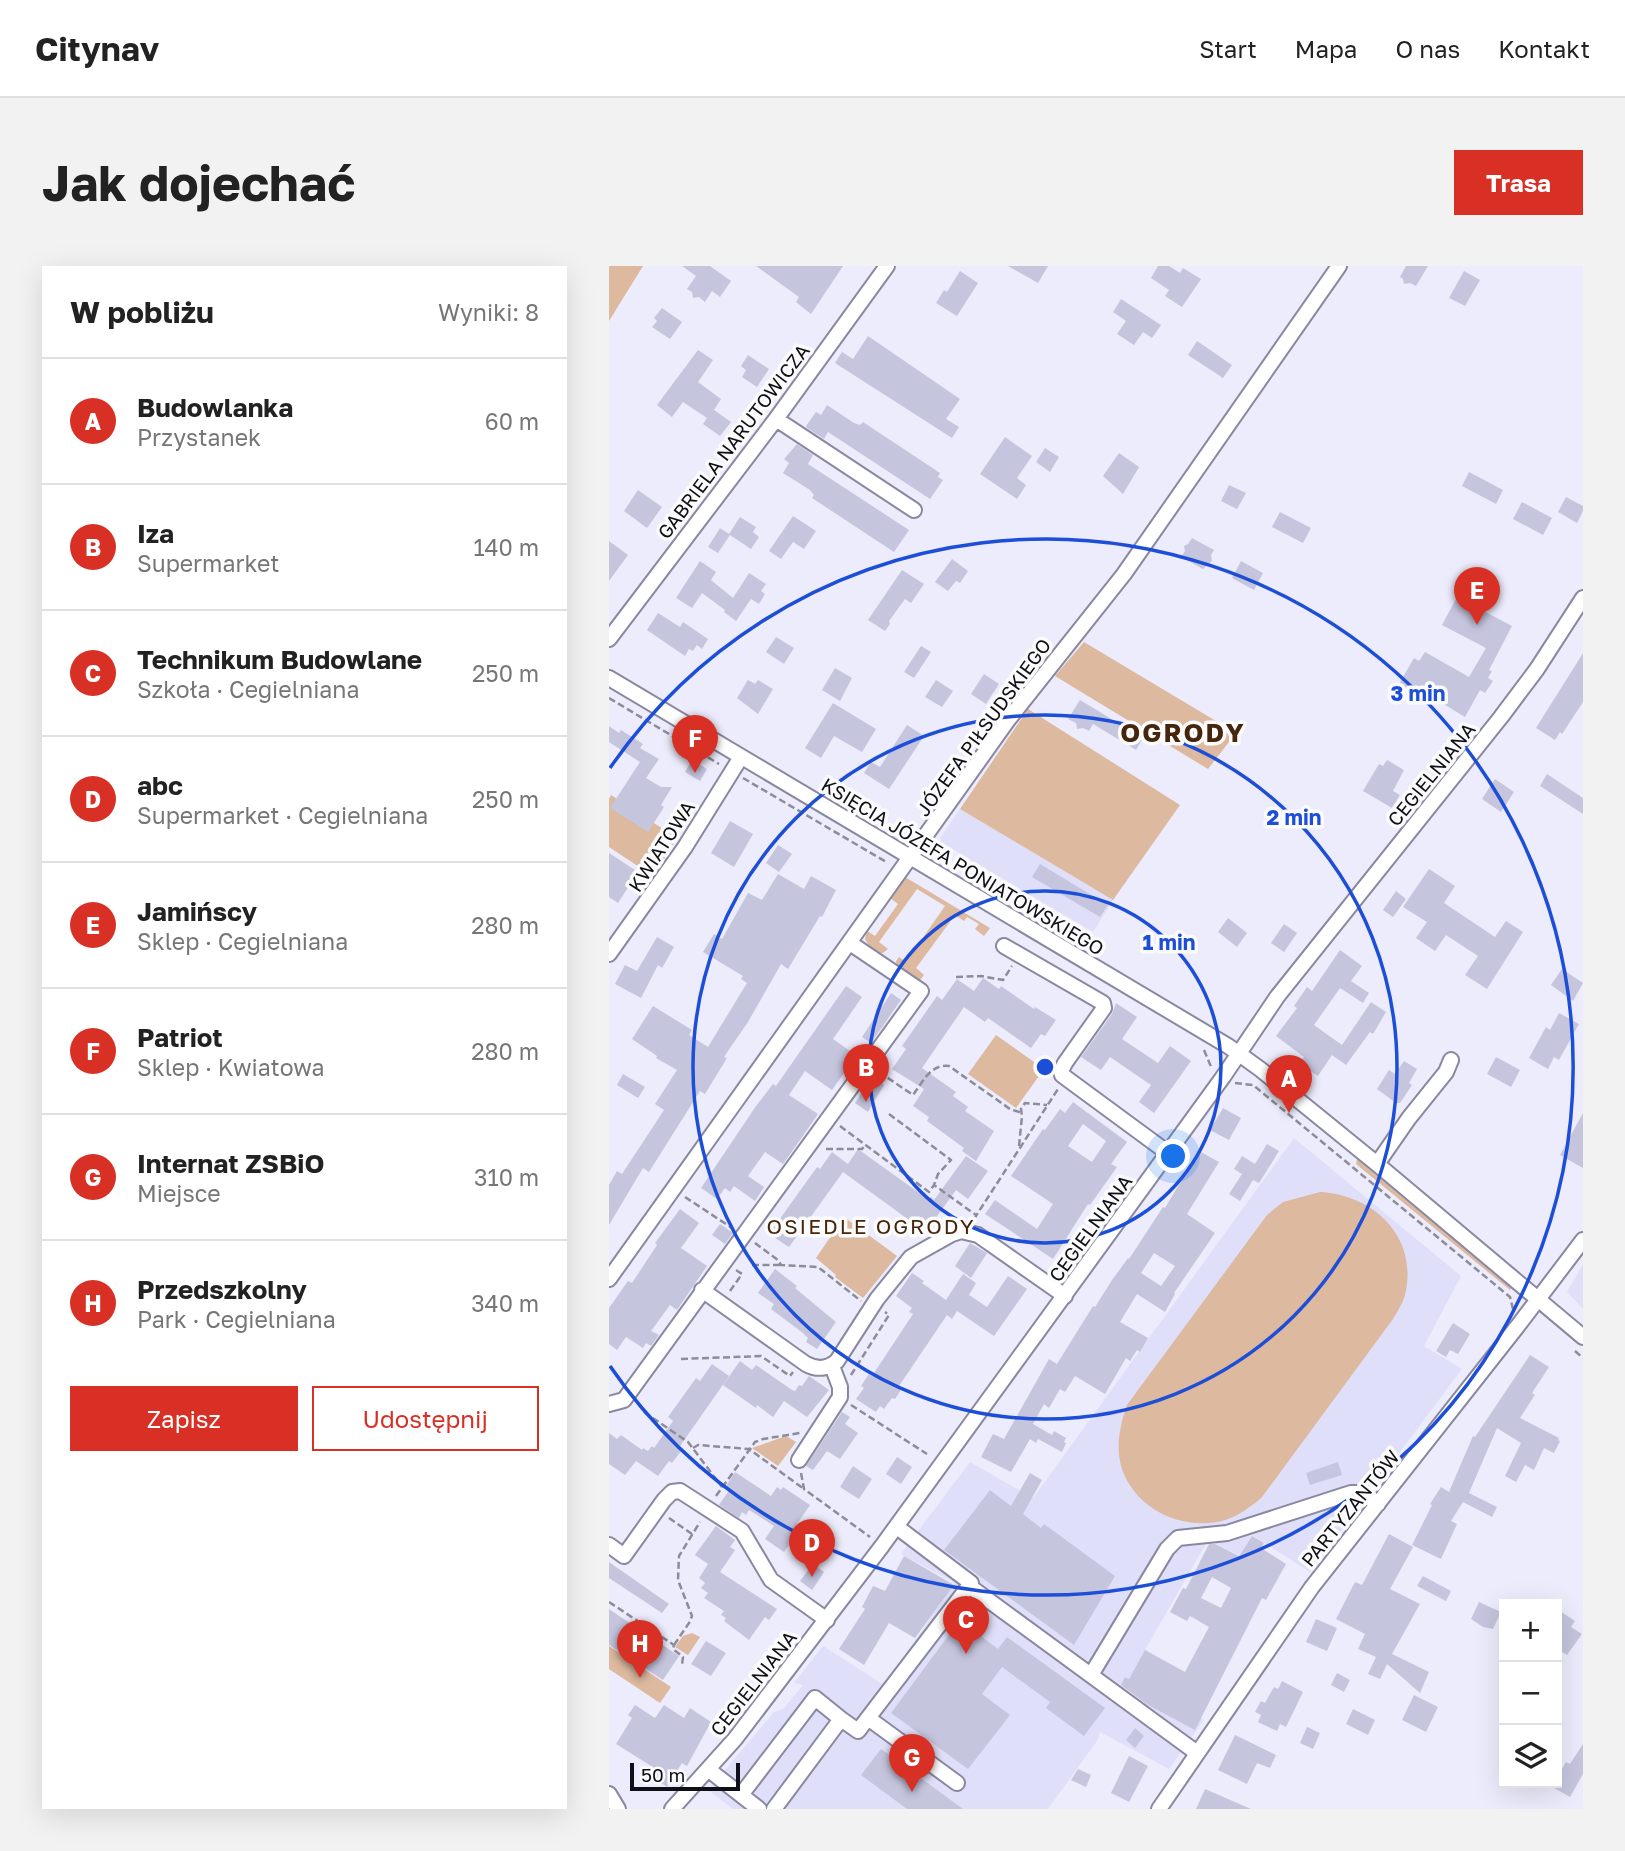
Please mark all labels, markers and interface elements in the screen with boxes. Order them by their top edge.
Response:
text: Citynav [35,29,159,68]
text: Start [1199,34,1257,63]
text: Mapa [1295,34,1357,63]
text: O nas [1395,34,1460,63]
text: Kontakt [1498,34,1590,63]
button: Trasa [1454,150,1583,215]
text: Jak dojechać [42,153,355,212]
text: W pobliżu [70,294,214,330]
text: Wyniki: 8 [438,298,539,326]
street label: GABRIELA NARUTOWICZA [652,339,814,543]
text: Budowlanka [137,392,293,423]
text: A [85,407,101,435]
text: 60 m [485,407,539,435]
text: Przystanek [137,423,261,451]
text: Iza [137,518,174,549]
text: B [85,533,101,561]
text: 140 m [473,533,539,561]
text: Supermarket [137,549,280,577]
pin: E [1454,567,1500,625]
street label: JÓZEFA PIŁSUDSKIEGO [911,634,1055,820]
text: Technikum Budowlane [137,644,422,675]
text: C [85,659,101,687]
text: 250 m [472,659,539,687]
text: Szkoła · Cegielniana [137,675,359,703]
text: 3 min [1391,680,1445,706]
pin: F [672,715,718,773]
district label: OGRODY [1120,717,1246,748]
street label: CEGIELNIANA [1382,717,1480,830]
text: abc [137,770,183,801]
street label: KSIĘCIA JÓZEFA PONIATOWSKIEGO [818,772,1108,960]
text: D [85,785,101,813]
text: 250 m [472,785,539,813]
street label: KWIATOWA [623,796,699,896]
text: Supermarket · Cegielniana [137,801,428,829]
text: 2 min [1267,804,1321,830]
text: Jamińscy [137,896,257,927]
text: E [86,911,100,939]
text: 280 m [471,911,539,939]
text: Sklep · Cegielniana [137,927,348,955]
text: 1 min [1143,929,1195,955]
text: Patriot [137,1022,223,1053]
text: F [86,1037,100,1065]
text: 280 m [471,1037,539,1065]
pin: B [843,1044,889,1102]
text: Sklep · Kwiatowa [137,1053,324,1081]
centre of rings [1033,1055,1057,1079]
pin: A [1266,1055,1312,1113]
your location [1156,1139,1190,1173]
text: Internat ZSBiO [137,1148,324,1179]
text: G [85,1163,101,1191]
text: 310 m [474,1163,539,1191]
street label: CEGIELNIANA [1044,1170,1137,1286]
text: Miejsce [137,1179,221,1207]
district label: OSIEDLE OGRODY [767,1213,975,1239]
text: Przedszkolny [137,1274,307,1305]
text: H [84,1289,102,1317]
text: 340 m [471,1289,539,1317]
text: Park · Cegielniana [137,1305,336,1333]
button: Zapisz [70,1386,298,1451]
button: Udostępnij [312,1386,539,1451]
street label: PARTYZANTÓW [1296,1445,1404,1571]
pin: D [789,1519,835,1577]
pin: C [943,1596,989,1654]
map controls [1499,1599,1562,1788]
button: + [1499,1599,1562,1662]
pin: H [617,1620,663,1678]
street label: CEGIELNIANA [705,1626,801,1740]
button: − [1499,1662,1562,1725]
button: layers [1499,1725,1562,1788]
pin: G [889,1734,935,1792]
scale bar [630,1760,740,1792]
text: 50 m [641,1763,685,1786]

